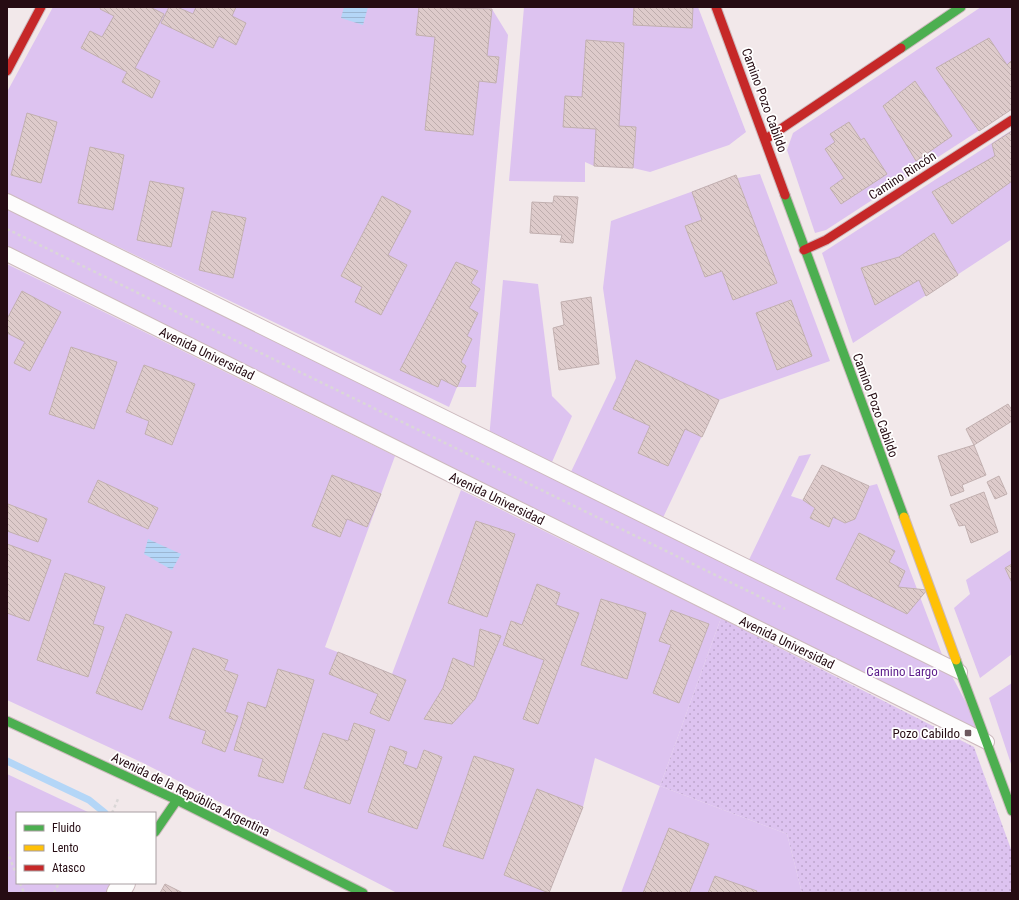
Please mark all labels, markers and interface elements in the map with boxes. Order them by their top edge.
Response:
street label: Camino Pozo Cabildo [739,46,790,154]
street label: Camino Rincón [866,148,939,203]
street label: Avenida Universidad [157,324,257,383]
street label: Camino Pozo Cabildo [850,351,901,459]
street label: Avenida Universidad [447,469,547,528]
street label: Avenida Universidad [737,613,837,672]
park label: Camino Largo [866,664,938,679]
place label: Pozo Cabildo [892,726,960,741]
marker: Pozo Cabildo [963,728,973,738]
street label: Avenida de la República Argentina [109,750,272,839]
legend [16,812,156,884]
text: Fluido [52,821,81,835]
text: Lento [52,841,79,855]
text: Atasco [52,861,85,875]

